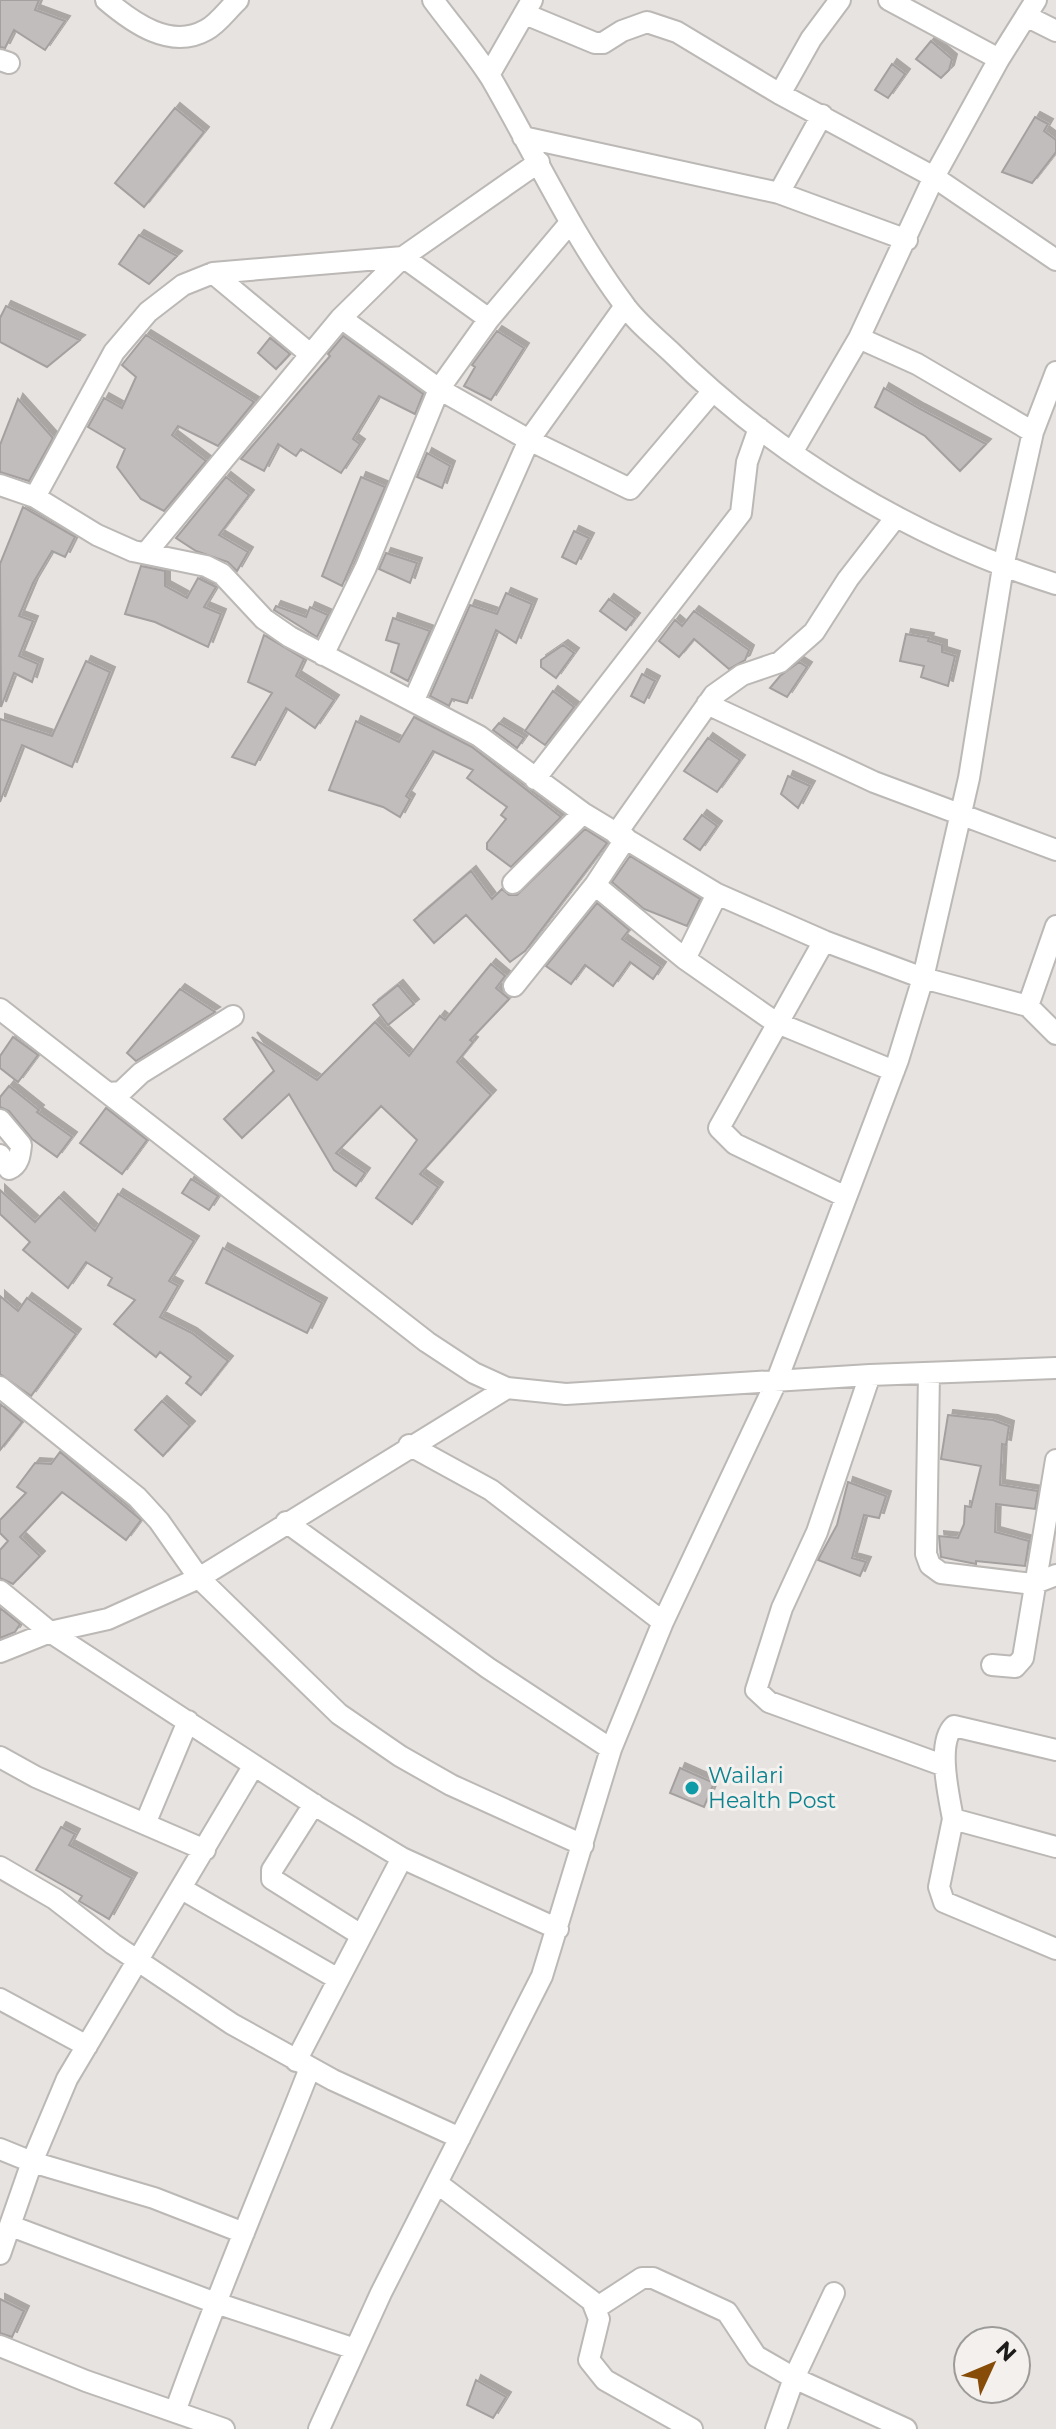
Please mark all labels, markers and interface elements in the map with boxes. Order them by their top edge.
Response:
place label: Wailari Health Post [708,1762,836,1814]
marker: Wailari Health Post [683,1779,701,1797]
north arrow [952,2325,1032,2405]
text: N [990,2336,1022,2367]

